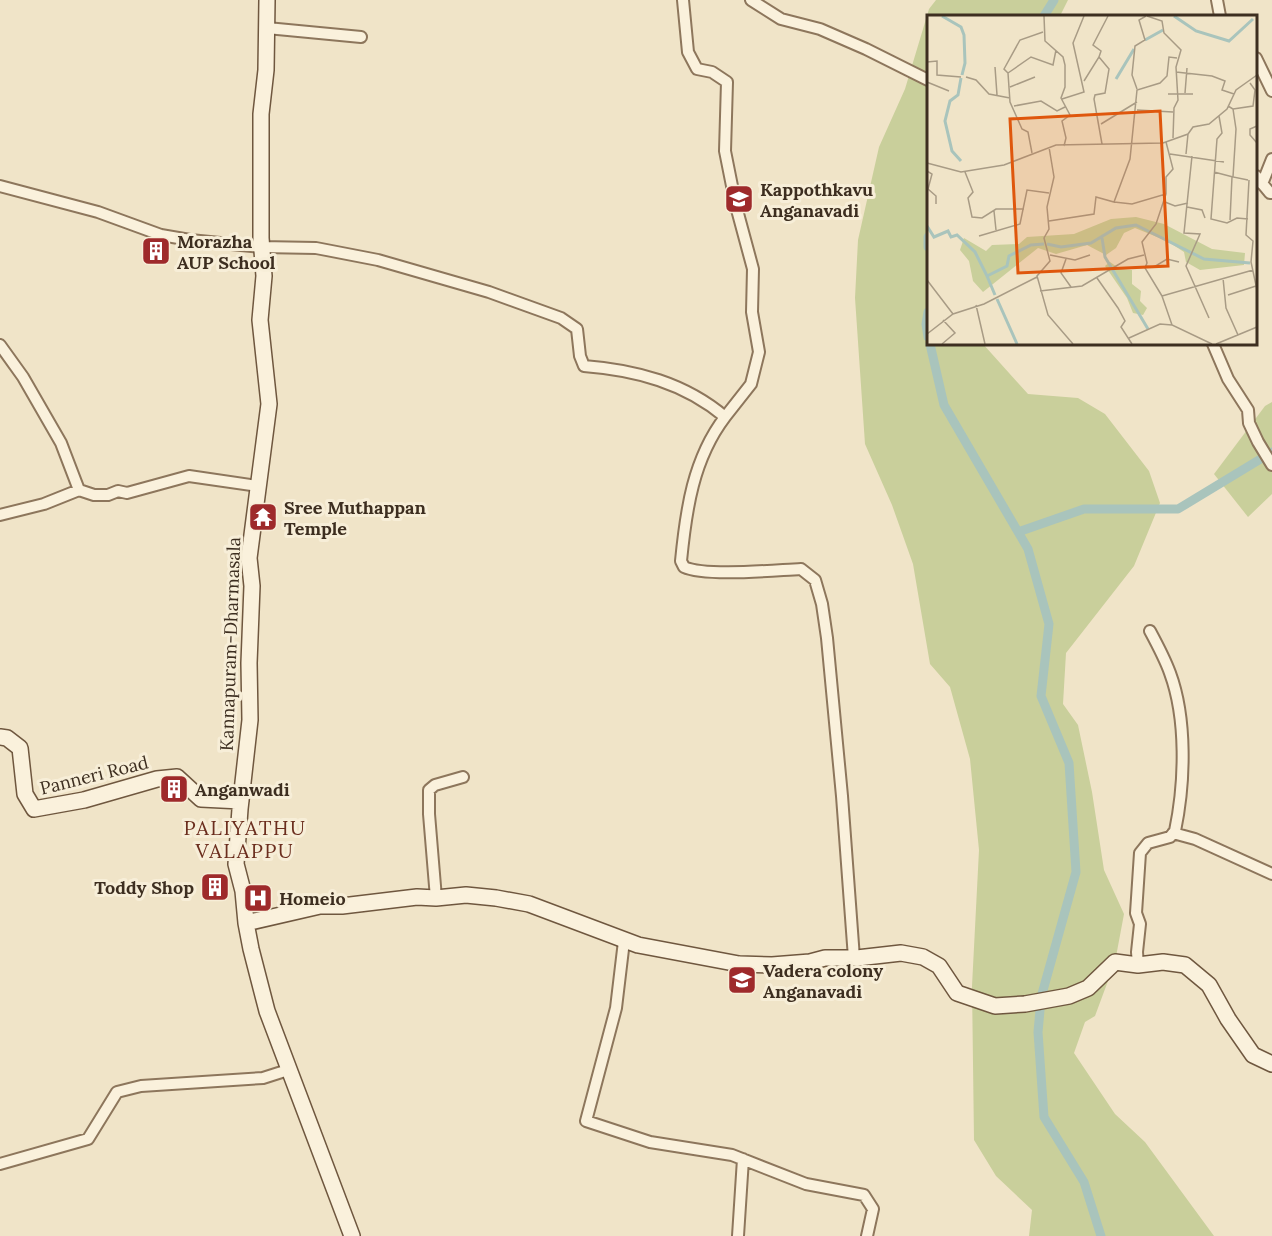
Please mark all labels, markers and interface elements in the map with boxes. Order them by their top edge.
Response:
inset map [927,15,1257,345]
place label: Kappothkavu Anganavadi [760,178,873,222]
school or university icon: Kappothkavu Anganavadi [723,183,755,215]
place label: Morazha AUP School [177,230,276,274]
building icon: Morazha AUP School [140,235,172,267]
place label: Sree Muthappan Temple [284,496,426,540]
temple icon: Sree Muthappan Temple [247,501,279,533]
street label: Kannapuram-Dharmasala [215,537,245,751]
street label: Panneri Road [37,750,151,800]
building icon: Anganwadi [158,773,190,805]
place label: Anganwadi [195,778,290,801]
district label: PALIYATHU VALAPPU [183,815,307,863]
building icon: Toddy Shop [199,871,231,903]
place label: Toddy Shop [94,876,194,899]
hospital icon: Homeio [242,882,274,914]
place label: Homeio [279,887,346,910]
place label: Vadera colony Anganavadi [763,959,883,1003]
school or university icon: Vadera colony Anganavadi [726,964,758,996]

